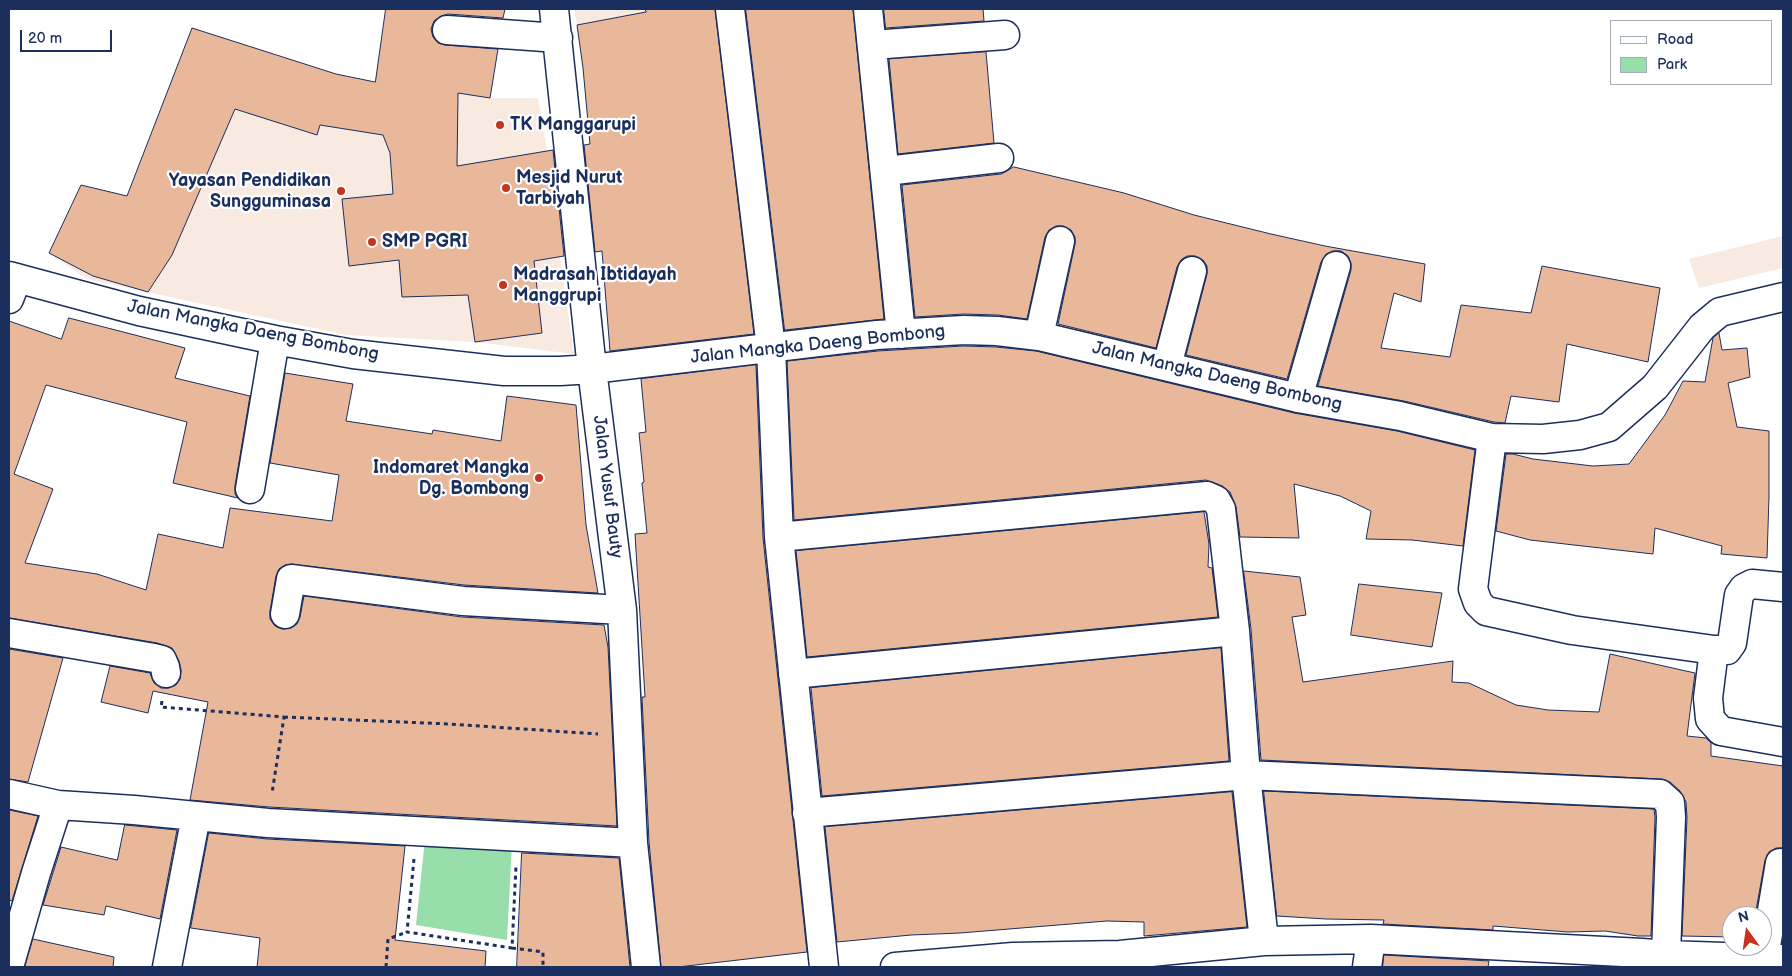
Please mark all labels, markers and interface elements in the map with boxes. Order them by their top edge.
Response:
scale bar [22,20,115,52]
legend [1610,20,1772,85]
text: 20 m [28,29,62,48]
text: Road [1657,30,1693,49]
text: Park [1657,55,1687,74]
place label: TK Manggarupi [510,114,636,136]
marker: TK Manggarupi [494,119,506,131]
place label: Mesjid Nurut Tarbiyah [516,167,622,210]
place label: Yayasan Pendidikan Sungguminasa [169,170,331,212]
marker: Mesjid Nurut Tarbiyah [500,182,512,194]
marker: Yayasan Pendidikan Sungguminasa [335,185,347,197]
place label: SMP PGRI [382,231,468,253]
marker: SMP PGRI [366,236,378,248]
place label: Madrasah Ibtidayah Manggrupi [513,264,676,306]
marker: Madrasah Ibtidayah Manggrupi [497,279,509,291]
street label: Jalan Mangka Daeng Bombong [125,296,381,366]
street label: Jalan Mangka Daeng Bombong [690,321,946,369]
street label: Jalan Mangka Daeng Bombong [1090,338,1344,416]
street label: Jalan Yusuf Bauty [588,414,626,560]
place label: Indomaret Mangka Dg. Bombong [373,457,529,499]
marker: Indomaret Mangka Dg. Bombong [533,472,545,484]
north arrow [1722,906,1772,956]
text: N [1736,907,1751,926]

